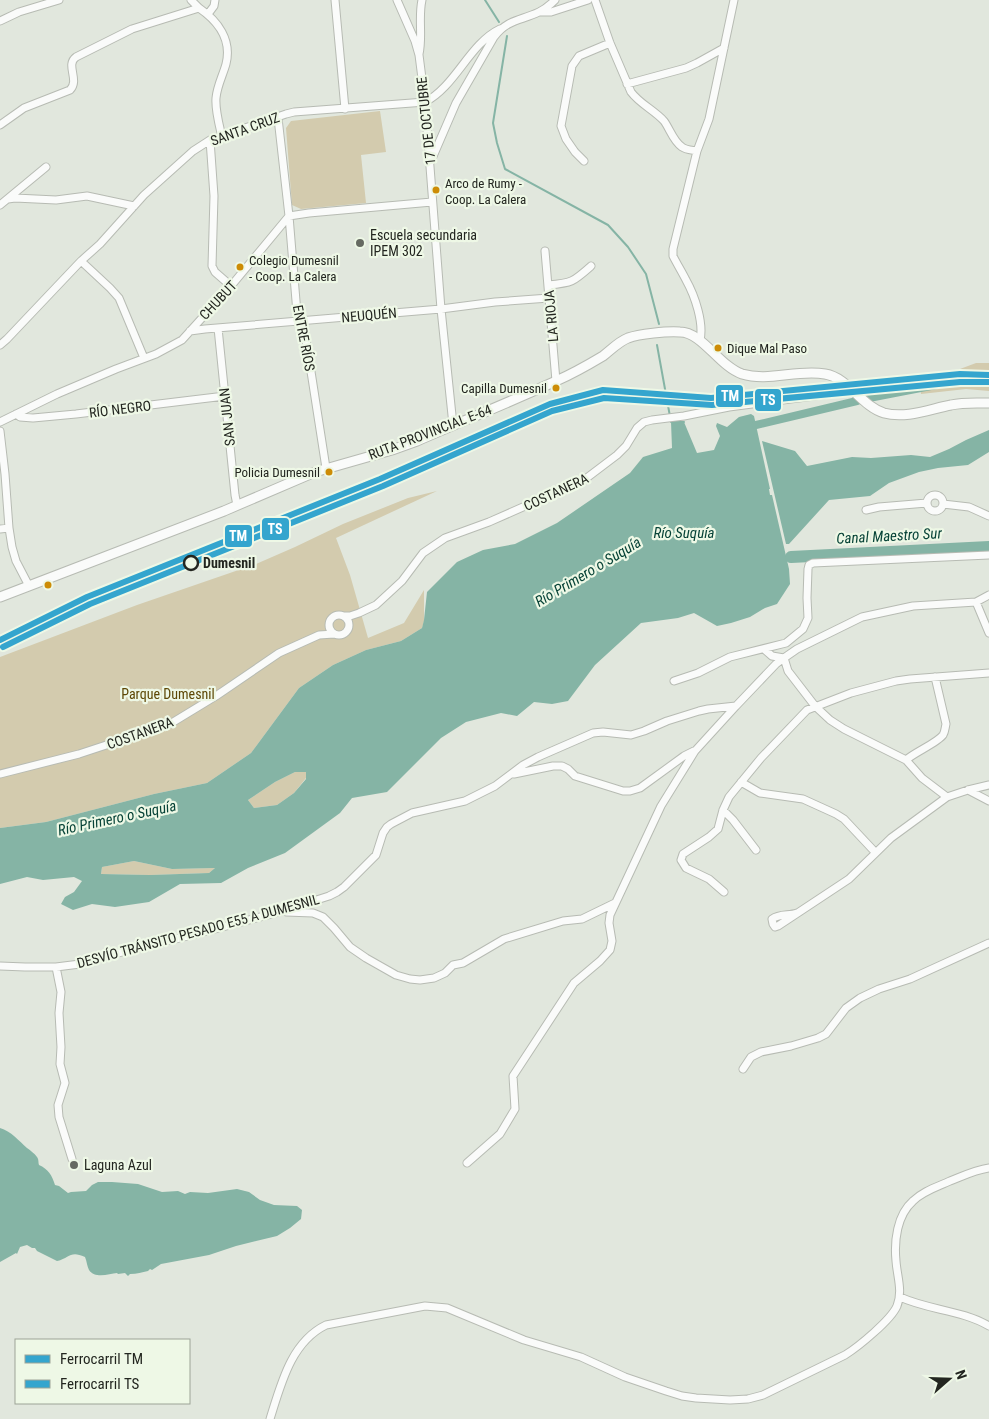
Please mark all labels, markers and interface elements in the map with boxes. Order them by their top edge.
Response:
street label: 17 DE OCTUBRE [413,76,439,166]
street label: SANTA CRUZ [208,109,282,149]
place label: Arco de Rumy - Coop. La Calera [445,176,526,207]
marker: Arco de Rumy - Coop. La Calera [431,185,441,195]
place label: Escuela secundaria IPEM 302 [370,227,477,259]
marker: Escuela secundaria IPEM 302 [354,237,366,249]
place label: Colegio Dumesnil - Coop. La Calera [249,253,339,284]
marker: Colegio Dumesnil - Coop. La Calera [235,262,245,272]
street label: CHUBUT [196,277,240,323]
street label: LA RIOJA [541,289,561,343]
street label: ENTRE RÍOS [290,303,319,372]
street label: NEUQUÉN [341,304,397,325]
place label: Dique Mal Paso [727,341,807,356]
marker: Dique Mal Paso [713,343,723,353]
place label: Capilla Dumesnil [461,381,547,396]
marker: Capilla Dumesnil [551,383,561,393]
line badge: TM [715,384,744,408]
street label: SAN JUAN [216,387,238,447]
text: TM [721,388,739,404]
line badge: TS [754,388,782,412]
text: TS [760,392,776,408]
street label: RÍO NEGRO [88,396,152,421]
street label: RUTA PROVINCIAL E-64 [366,401,494,463]
place label: Policia Dumesnil [234,465,320,480]
marker: Policia Dumesnil [324,467,334,477]
street label: COSTANERA [521,470,591,514]
line badge: TS [261,517,290,541]
text: TS [267,521,283,537]
line badge: TM [224,524,253,548]
water label: Río Suquía [653,524,715,542]
water label: Canal Maestro Sur [836,524,943,548]
text: TM [229,528,247,544]
water label: Río Primero o Suquía [532,533,644,611]
marker: Dumesnil [183,555,199,571]
place label: Dumesnil [203,555,255,571]
unlabelled marker [43,580,53,590]
park label: Parque Dumesnil [121,686,215,702]
street label: COSTANERA [105,714,175,752]
water label: Río Primero o Suquía [56,797,178,839]
street label: DESVÍO TRÁNSITO PESADO E55 A DUMESNIL [75,890,321,971]
place label: Laguna Azul [84,1157,152,1173]
marker: Laguna Azul [68,1159,80,1171]
legend [15,1339,190,1404]
text: Ferrocarril TM [60,1350,143,1368]
north arrow [924,1354,974,1404]
text: N [952,1368,970,1381]
text: Ferrocarril TS [60,1375,140,1393]

